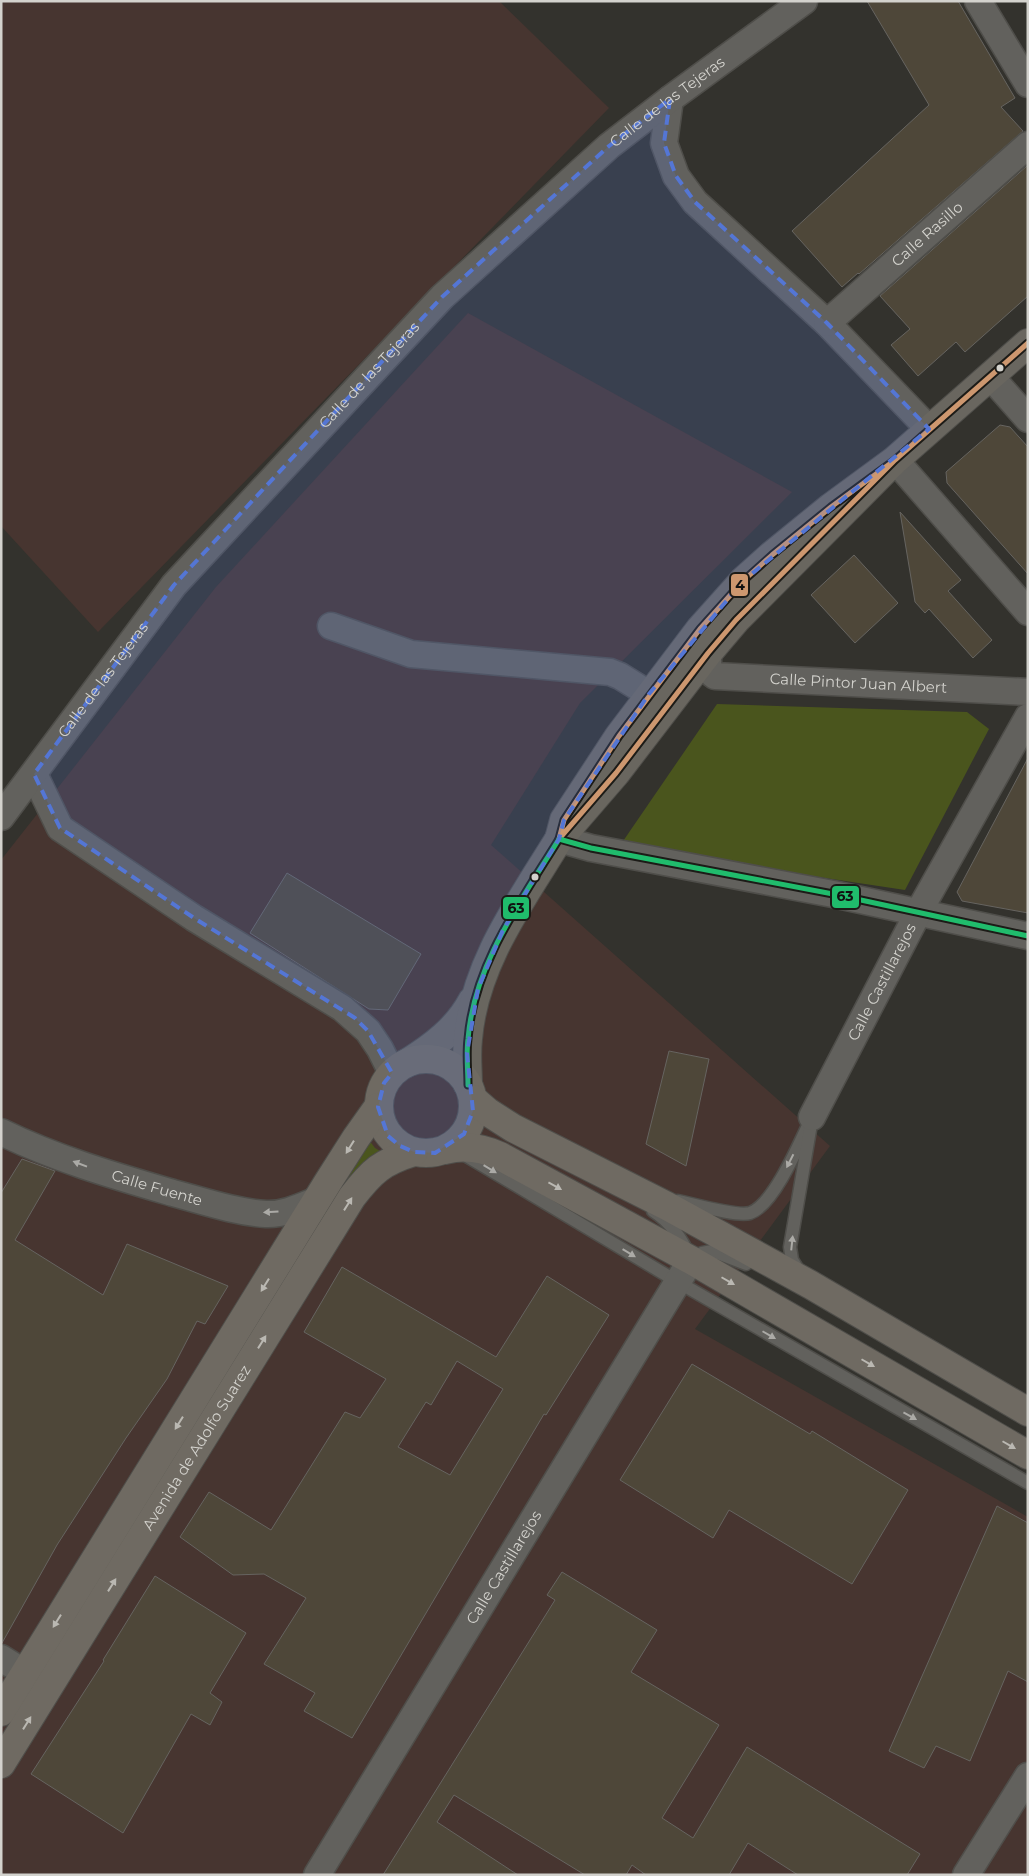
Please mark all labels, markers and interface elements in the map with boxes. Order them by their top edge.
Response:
street label: Calle de las Tejeras [606,52,728,151]
street label: Calle Rasillo [887,197,967,270]
street label: Calle de las Tejeras [314,317,423,432]
unlabelled marker [995,363,1005,373]
line badge: 4 [730,573,749,597]
text: 4 [735,576,745,594]
street label: Calle de las Tejeras [54,618,152,741]
street label: Calle Pintor Juan Albert [769,669,948,697]
unlabelled marker [530,872,540,882]
line badge: 63 [831,885,860,909]
text: 63 [836,887,854,905]
line badge: 63 [502,896,530,920]
text: 63 [507,899,525,917]
street label: Calle Castillarejos [843,920,920,1044]
one-way arrow [346,1140,355,1154]
one-way arrow [786,1154,794,1168]
one-way arrow [72,1160,87,1168]
street label: Calle Fuente [109,1165,205,1210]
one-way arrow [483,1165,496,1174]
one-way arrow [548,1182,562,1190]
one-way arrow [343,1197,352,1211]
one-way arrow [262,1209,278,1217]
one-way arrow [788,1234,796,1250]
one-way arrow [623,1248,636,1257]
one-way arrow [721,1277,734,1286]
one-way arrow [260,1279,269,1292]
one-way arrow [763,1330,776,1339]
one-way arrow [257,1336,267,1349]
one-way arrow [862,1359,875,1368]
street label: Avenida de Adolfo Suarez [138,1361,255,1534]
one-way arrow [903,1412,917,1421]
one-way arrow [175,1417,184,1430]
one-way arrow [1002,1440,1015,1449]
street label: Calle Castillarejos [462,1507,546,1628]
one-way arrow [108,1578,117,1591]
one-way arrow [53,1615,62,1628]
one-way arrow [22,1716,31,1730]

